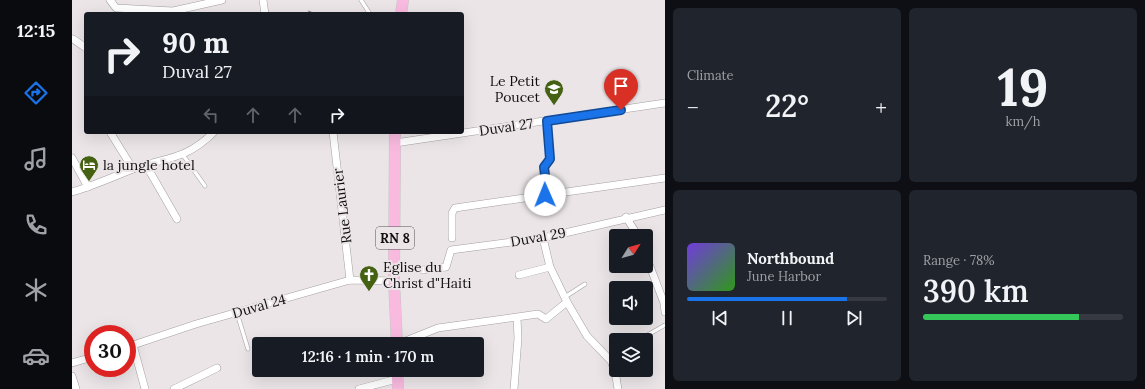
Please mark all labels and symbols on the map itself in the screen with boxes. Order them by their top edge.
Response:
pin [604,69,638,110]
place label: Le Petit Poucet [490,72,541,106]
school or university icon: Le Petit Poucet [543,78,565,106]
street label: Duval 27 [478,114,535,140]
hotel icon: la jungle hotel [78,154,100,182]
place label: la jungle hotel [103,156,195,174]
street label: Rue Laurier [328,167,356,245]
position arrow [524,174,566,216]
street label: Duval 29 [509,223,567,251]
road number: RN 8 [376,227,414,249]
north arrow [609,229,653,273]
place label: Eglise du Christ d"Haiti [383,258,472,292]
church icon: Eglise du Christ d"Haiti [358,264,380,292]
street label: Duval 24 [230,290,288,322]
speed limit sign: 30 [84,325,136,377]

